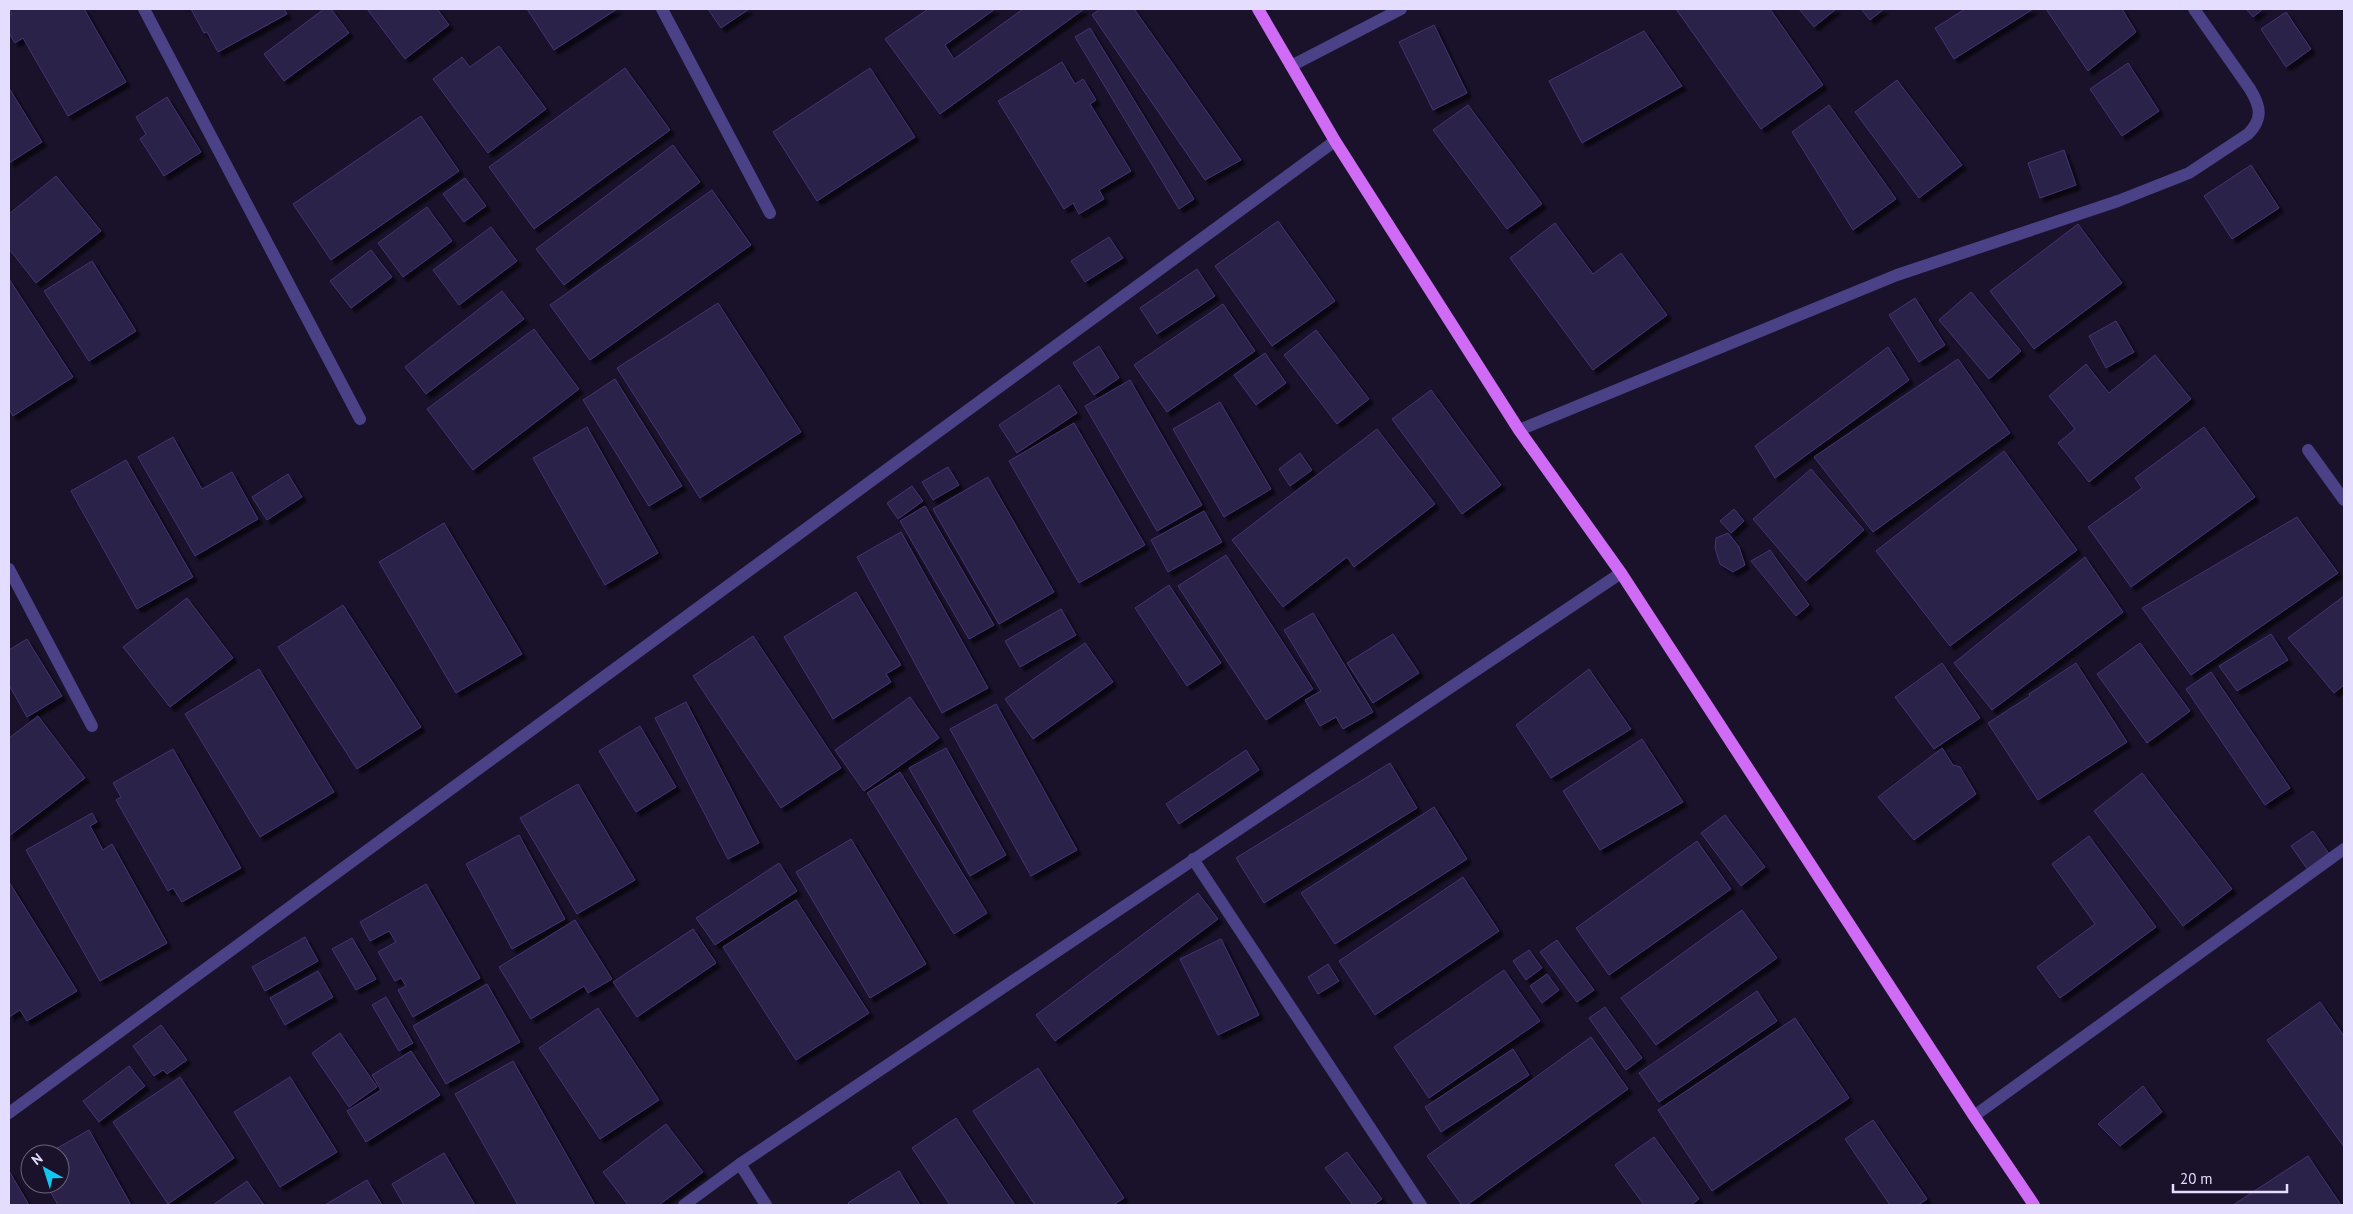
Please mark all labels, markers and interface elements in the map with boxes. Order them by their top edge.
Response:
north arrow [20,1144,70,1194]
text: N [28,1149,46,1169]
scale bar [2173,1162,2287,1194]
text: 20 m [2180,1169,2213,1188]

